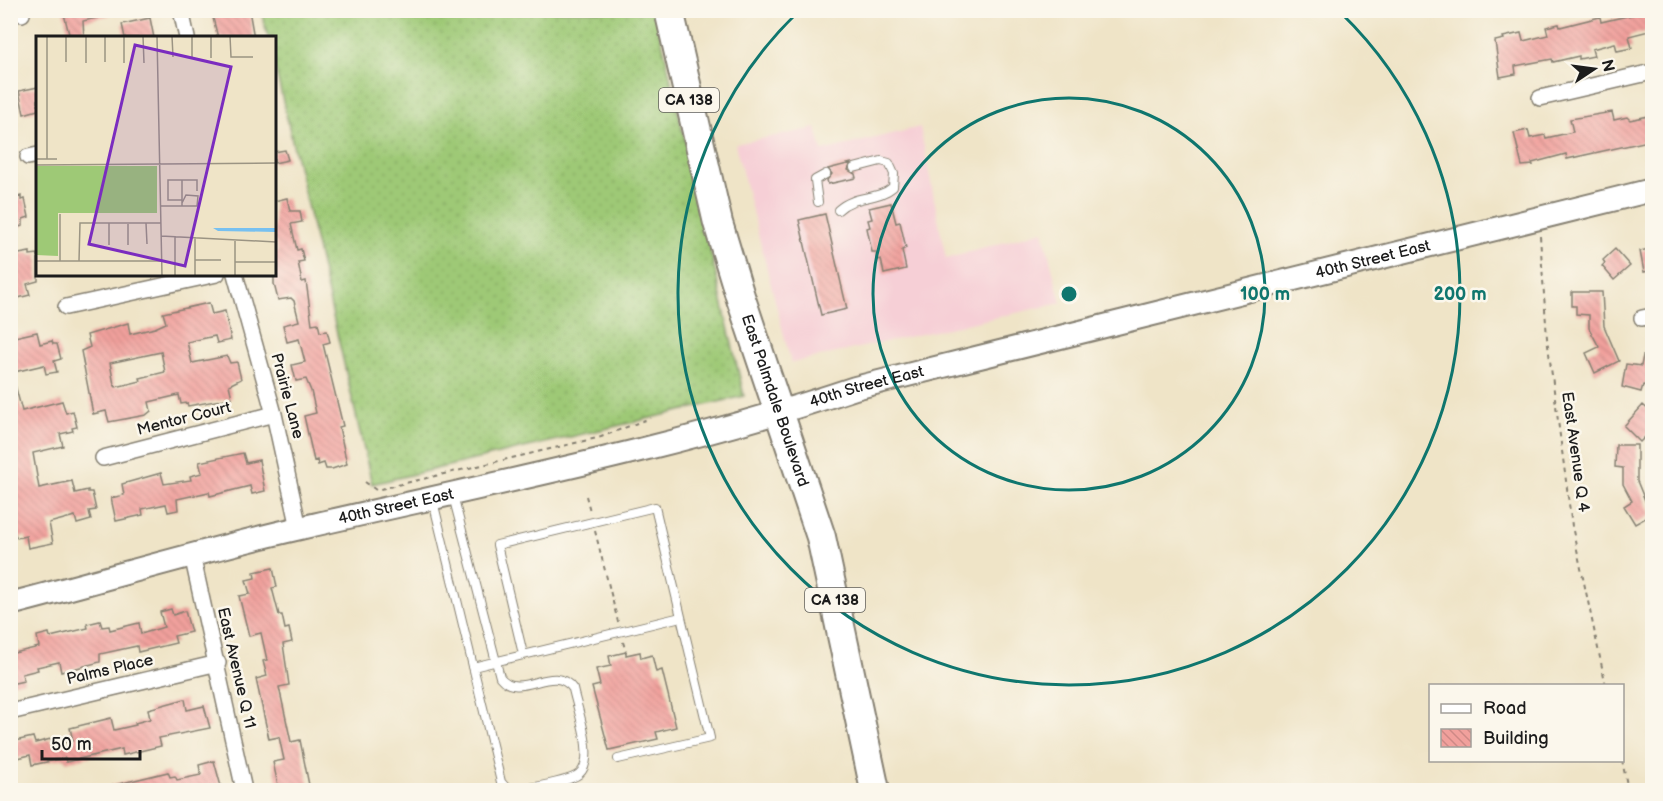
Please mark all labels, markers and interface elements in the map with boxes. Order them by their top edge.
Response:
inset map [36,36,276,276]
north arrow [1564,39,1624,99]
text: N [1597,58,1618,74]
road number: CA 138 [659,88,719,112]
street label: 40th Street East [1313,236,1432,283]
centre of rings [1059,284,1079,304]
text: 100 m [1240,284,1290,305]
text: 200 m [1433,284,1487,305]
street label: East Palmdale Boulevard [737,312,813,489]
street label: Prairie Lane [266,351,308,441]
street label: 40th Street East [807,362,926,412]
street label: East Avenue Q 4 [1557,391,1593,514]
street label: Mentor Court [135,398,233,440]
street label: 40th Street East [336,484,455,529]
road number: CA 138 [805,588,865,612]
street label: East Avenue Q 11 [213,605,259,731]
street label: Palms Place [65,651,156,689]
legend [1429,684,1624,762]
text: Road [1483,698,1527,719]
scale bar [42,723,140,761]
text: Building [1483,728,1549,749]
text: 50 m [51,734,92,755]

